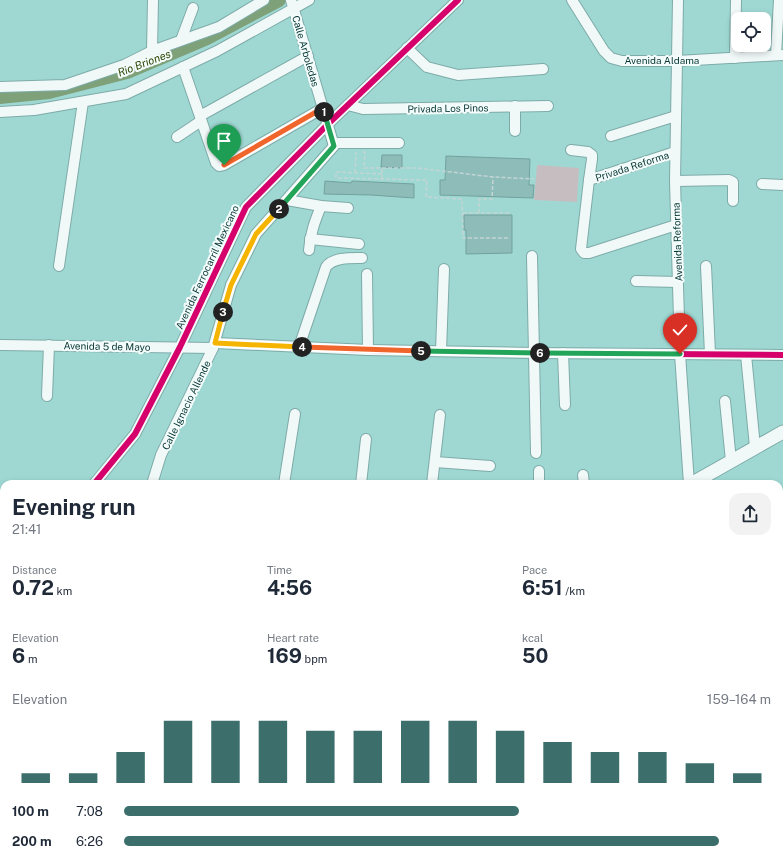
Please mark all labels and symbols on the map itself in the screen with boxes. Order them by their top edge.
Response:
street label: Calle Arboledas [290,14,322,88]
water label: Rio Briones [116,47,173,79]
street label: Avenida Aldama [625,54,699,66]
street label: Privada Los Pinos [407,101,489,115]
pin: 1 [314,102,334,122]
pin [207,124,241,165]
street label: Privada Reforma [594,148,670,184]
pin: 2 [269,199,289,219]
street label: Avenida Reforma [670,202,684,282]
street label: Avenida Ferrocarril Mexicano [173,203,241,331]
pin: 3 [213,302,233,322]
pin [663,313,697,354]
pin: 4 [292,337,312,357]
street label: Avenida 5 de Mayo [63,339,151,353]
pin: 5 [411,341,431,361]
pin: 6 [530,343,550,363]
street label: Calle Ignacio Allende [159,358,213,452]

